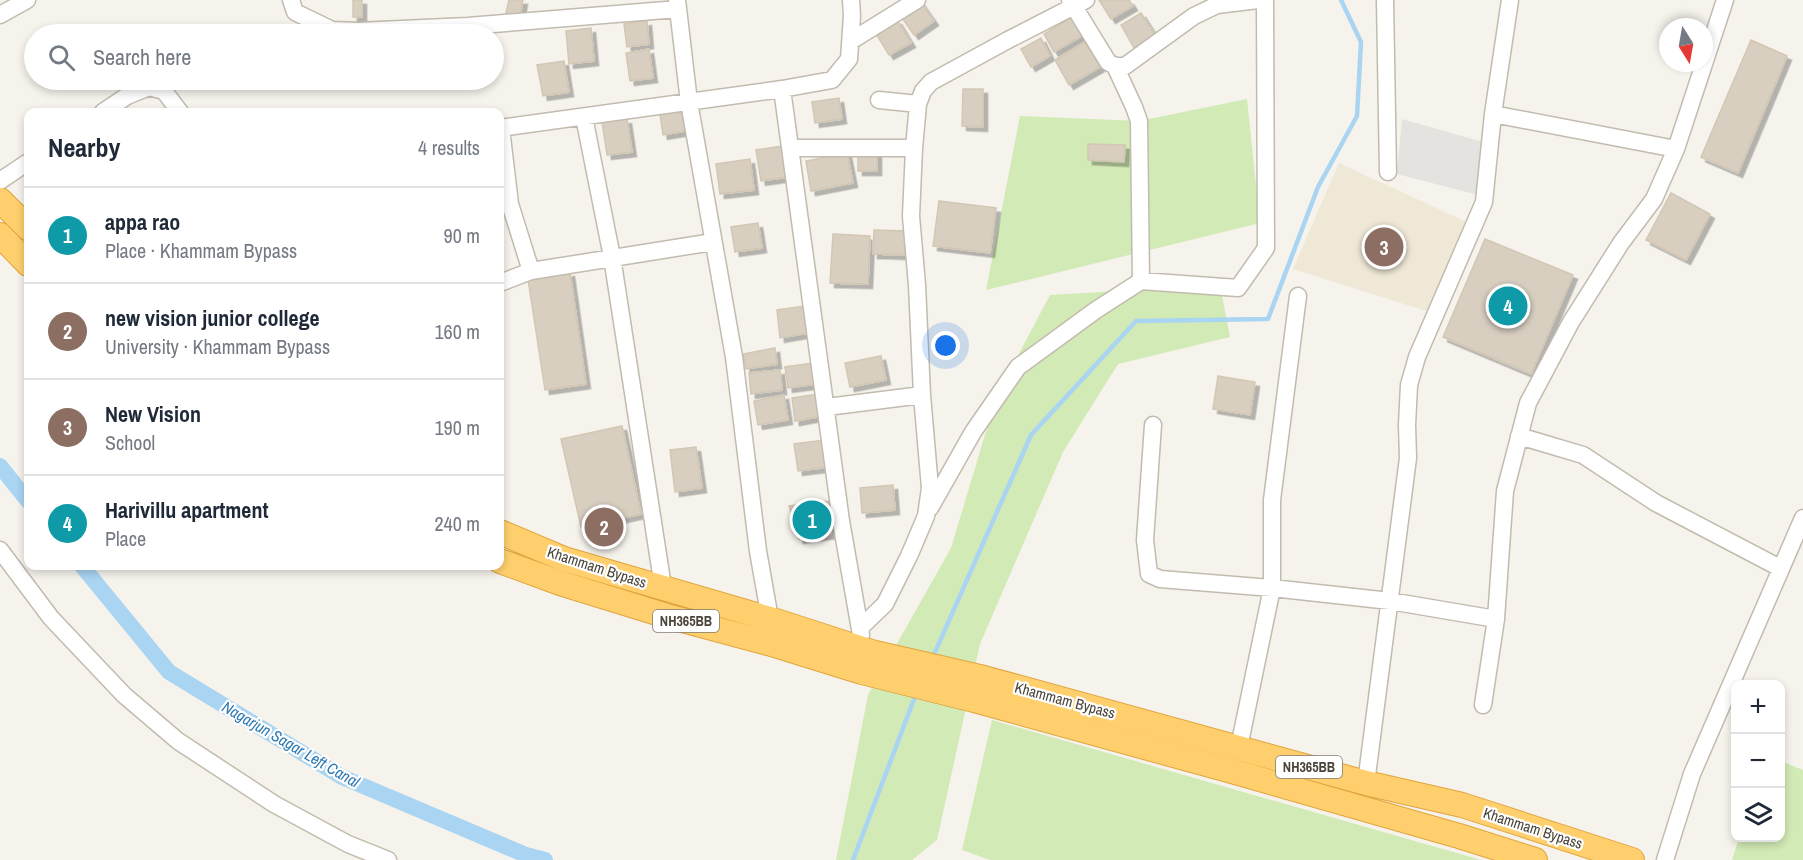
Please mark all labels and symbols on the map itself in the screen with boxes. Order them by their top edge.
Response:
north arrow [1659,18,1713,72]
pin: 3 [1364,224,1404,270]
pin: 4 [1488,284,1528,328]
your location [931,331,960,360]
pin: 1 [792,498,832,542]
pin: 2 [584,504,624,550]
street label: Khammam Bypass [545,541,649,593]
road number: NH365BB [653,610,719,632]
street label: Khammam Bypass [1012,677,1118,723]
water label: Nagarjun Sagar Left Canal [218,696,365,793]
road number: NH365BB [1276,756,1342,778]
street label: Khammam Bypass [1481,802,1585,854]

